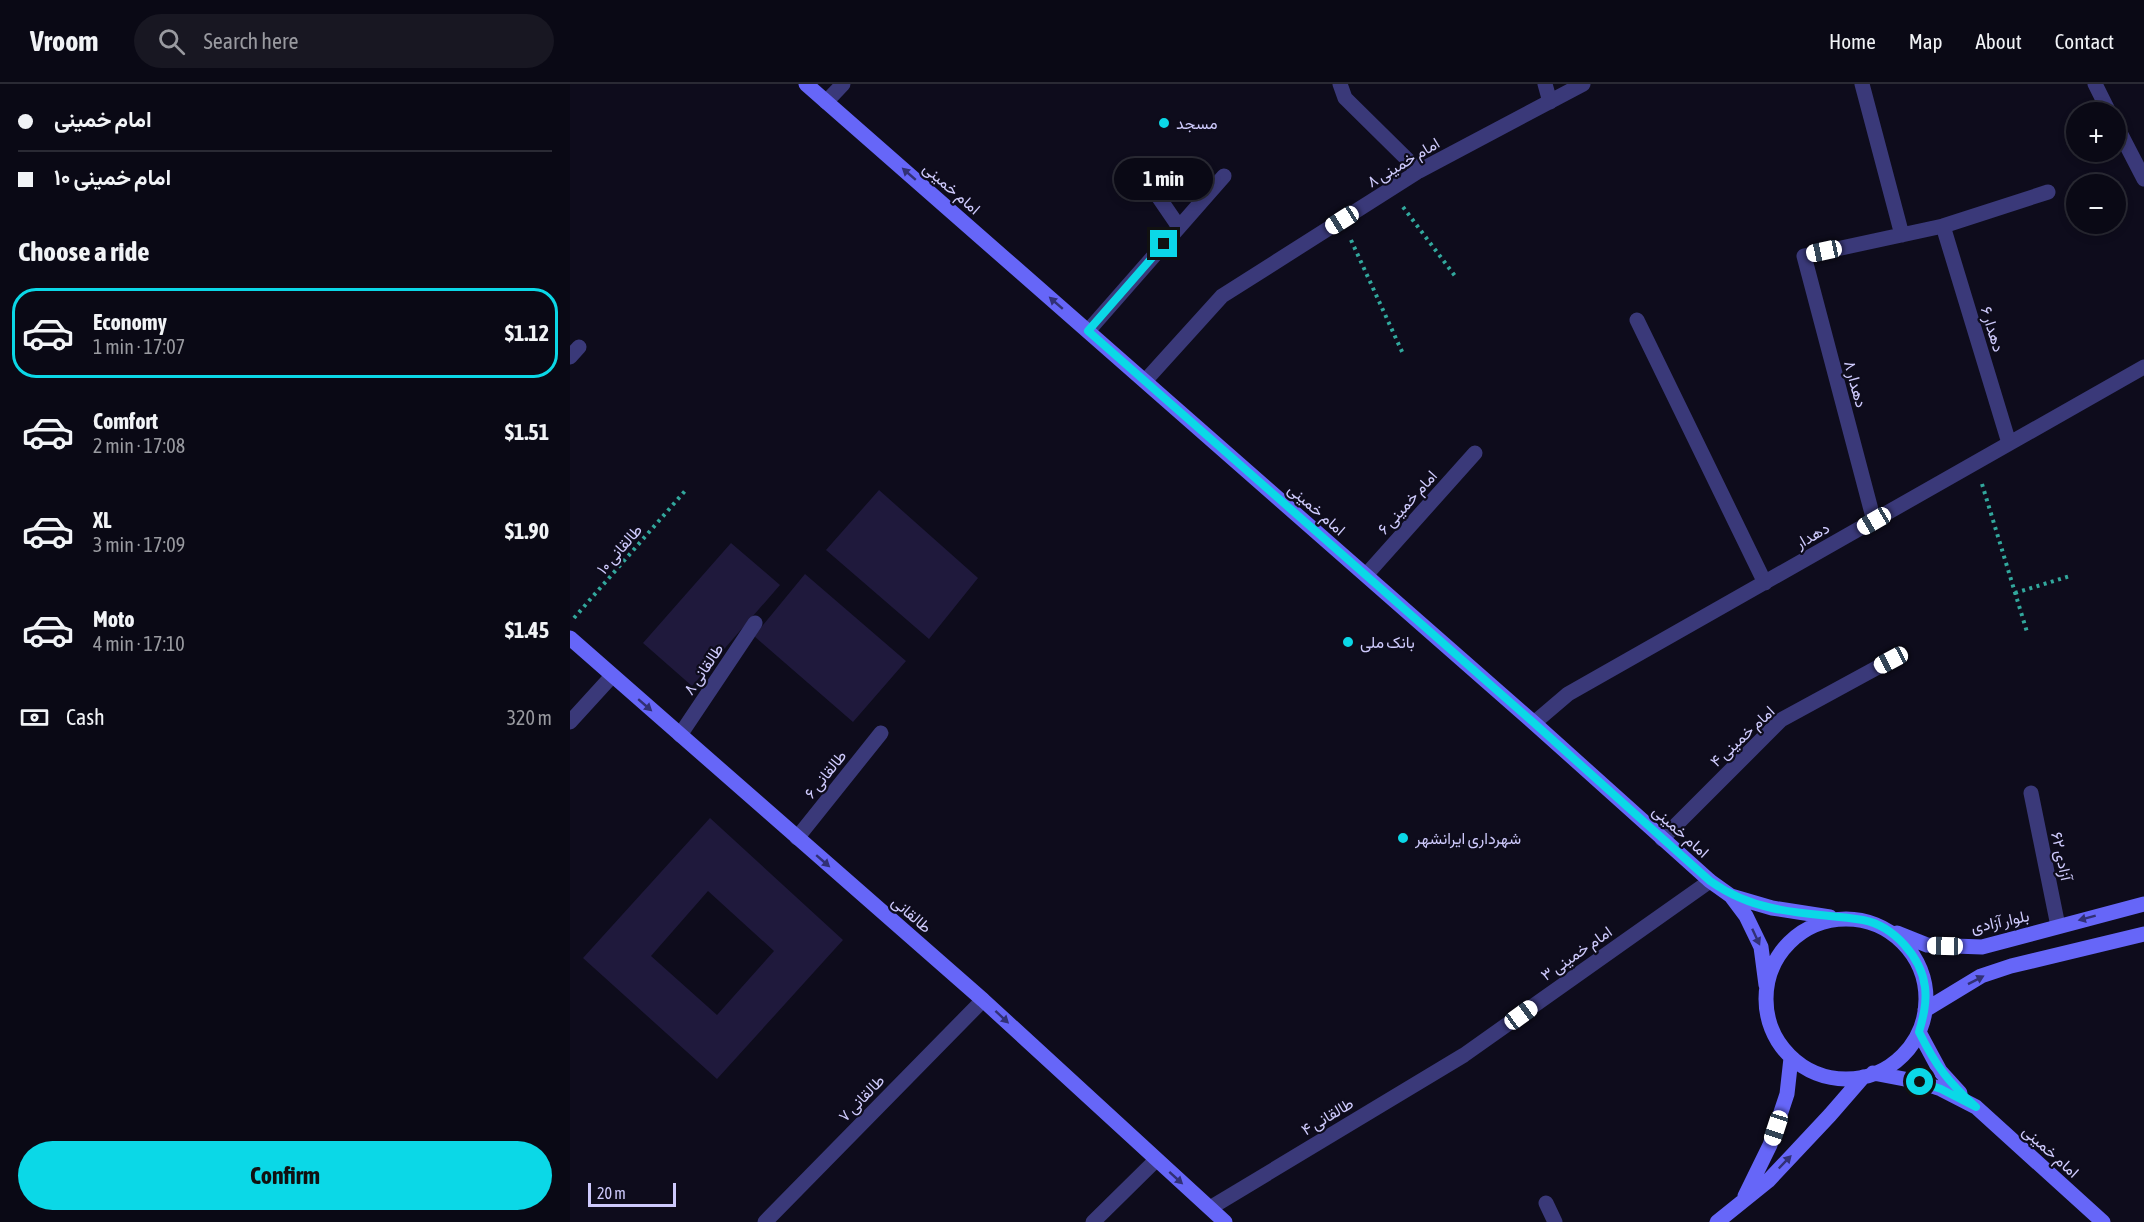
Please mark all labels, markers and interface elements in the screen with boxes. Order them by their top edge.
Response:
search box [134,14,554,68]
text: Vroom [30,25,98,57]
icon: search [155,25,188,58]
text: Search here [203,28,298,54]
text: Home [1829,29,1876,53]
text: Map [1909,29,1943,53]
text: About [1976,29,2022,53]
text: Contact [2055,29,2114,53]
map controls [2066,102,2126,234]
button: + [2066,102,2126,162]
text: امام خمینی [54,106,152,132]
place label: مسجد [1176,114,1217,133]
marker: مسجد [1157,116,1171,130]
street label: امام خمینی ۸ [1364,133,1443,192]
callout: 1 min [1114,157,1214,199]
street label: امام خمینی [919,158,984,219]
text: امام خمینی ۱۰ [54,164,171,190]
text: 1 min [1143,167,1184,190]
one-way arrow [901,168,917,181]
button: − [2066,174,2126,234]
car [1322,203,1362,237]
route end [1150,230,1177,257]
text: Choose a ride [18,236,150,267]
car [1805,238,1843,264]
one-way arrow [1048,296,1063,310]
street label: دهدار ۶ [1976,304,2008,354]
icon: car [21,306,75,360]
text: Economy [93,309,167,335]
text: $1.12 [505,320,549,346]
text: 1 min · 17:07 [93,335,185,358]
street label: دهدار ۸ [1839,358,1871,410]
icon: car [21,405,75,459]
text: Comfort [93,408,158,434]
text: $1.51 [505,419,549,445]
text: 2 min · 17:08 [93,434,185,457]
street label: امام خمینی ۶ [1374,466,1442,539]
street label: امام خمینی [1284,479,1349,540]
icon: car [21,504,75,558]
car [1854,504,1894,538]
text: XL [93,507,111,533]
text: $1.90 [505,518,549,544]
street label: دهدار [1791,518,1833,554]
street label: طالقانی ۱۰ [593,520,647,579]
text: 3 min · 17:09 [93,533,185,556]
icon: car [21,603,75,657]
text: Moto [93,606,135,632]
text: $1.45 [505,617,549,643]
text: 4 min · 17:10 [93,632,185,655]
place label: بانک ملی [1360,633,1415,653]
marker: بانک ملی [1341,635,1355,649]
street label: طالقانی ۸ [679,640,728,699]
car [1871,644,1911,676]
one-way arrow [637,698,652,711]
icon: cash [18,701,51,734]
street label: امام خمینی ۴ [1706,702,1779,772]
text: Cash [66,704,105,730]
text: 320 m [507,706,552,729]
street label: طالقانی ۶ [800,746,851,803]
street label: امام خمینی [1648,801,1713,862]
place label: شهرداری ایرانشهر [1414,829,1521,849]
street label: آزادی ۶۲ [2046,830,2076,884]
marker: شهرداری ایرانشهر [1396,831,1410,845]
one-way arrow [816,854,831,868]
street label: طالقانی [887,892,935,937]
street label: بلوار آزادی [1969,906,2031,938]
one-way arrow [2078,914,2097,924]
street label: امام خمینی ۳ [1537,922,1616,986]
one-way arrow [1752,929,1761,946]
car [1927,937,1963,955]
one-way arrow [1967,975,1984,985]
car [1501,997,1541,1033]
one-way arrow [994,1010,1008,1024]
route start [1906,1068,1933,1095]
street label: طالقانی ۷ [834,1071,889,1126]
street label: طالقانی ۴ [1298,1093,1357,1140]
car [1762,1108,1790,1148]
street label: امام خمینی [2018,1121,2083,1182]
button: Confirm [18,1141,552,1210]
one-way arrow [1778,1155,1792,1170]
one-way arrow [1168,1171,1183,1184]
scale bar [588,1180,676,1208]
text: 20 m [597,1184,626,1202]

